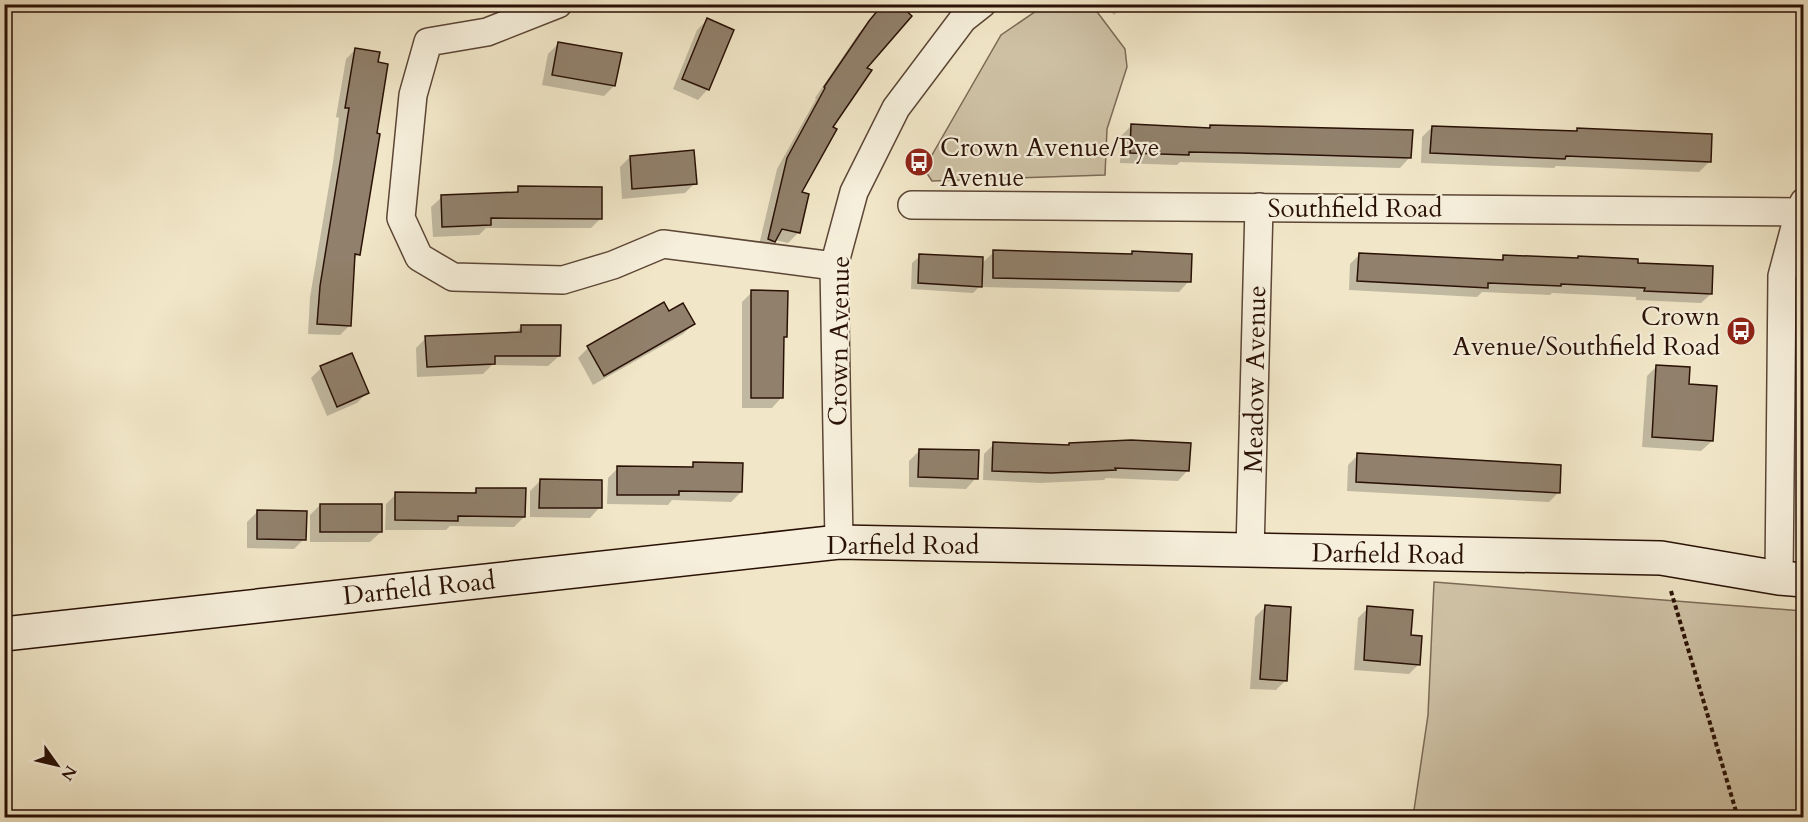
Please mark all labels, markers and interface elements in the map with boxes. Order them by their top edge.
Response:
place label: Crown Avenue/Pye Avenue [940,130,1160,195]
bus stop icon: Crown Avenue/Pye Avenue [903,146,935,178]
street label: Southfield Road [1268,191,1443,226]
street label: Crown Avenue [820,256,858,426]
street label: Meadow Avenue [1236,285,1274,473]
place label: Crown Avenue/Southfield Road [1452,299,1720,364]
bus stop icon: Crown Avenue/Southfield Road [1725,315,1757,347]
street label: Darfield Road [827,528,980,563]
street label: Darfield Road [1311,535,1465,573]
street label: Darfield Road [341,563,497,613]
north arrow [27,735,87,795]
text: N [56,761,82,785]

